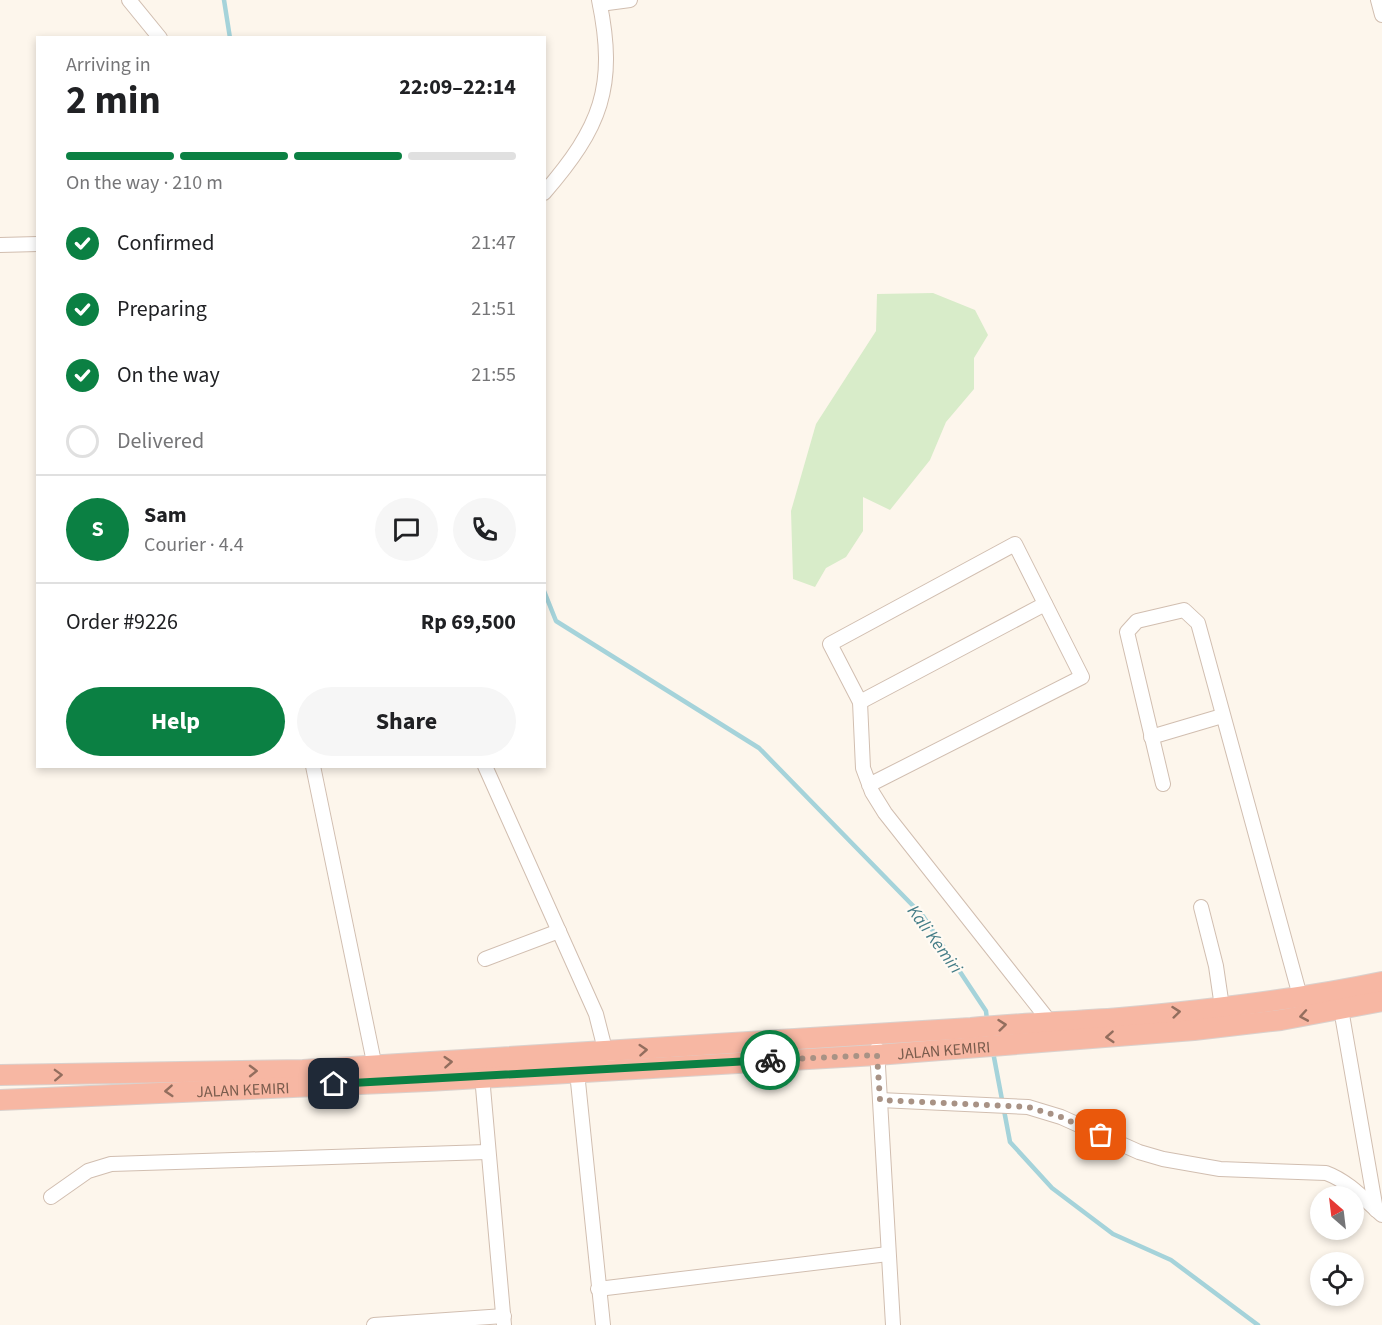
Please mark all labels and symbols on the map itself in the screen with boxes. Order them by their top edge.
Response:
water label: Kali Kemiri [901,900,968,979]
one-way arrow [1172,1006,1181,1019]
one-way arrow [1299,1009,1309,1021]
one-way arrow [998,1019,1007,1032]
courier [740,1030,800,1090]
one-way arrow [1106,1031,1115,1044]
street label: JALAN KEMIRI [896,1036,991,1065]
one-way arrow [638,1043,647,1056]
one-way arrow [444,1055,453,1068]
pin [308,1058,359,1109]
one-way arrow [249,1065,258,1078]
one-way arrow [54,1068,63,1081]
street label: JALAN KEMIRI [196,1077,290,1103]
one-way arrow [164,1084,173,1097]
pin [1075,1109,1126,1160]
north arrow [1310,1186,1364,1240]

